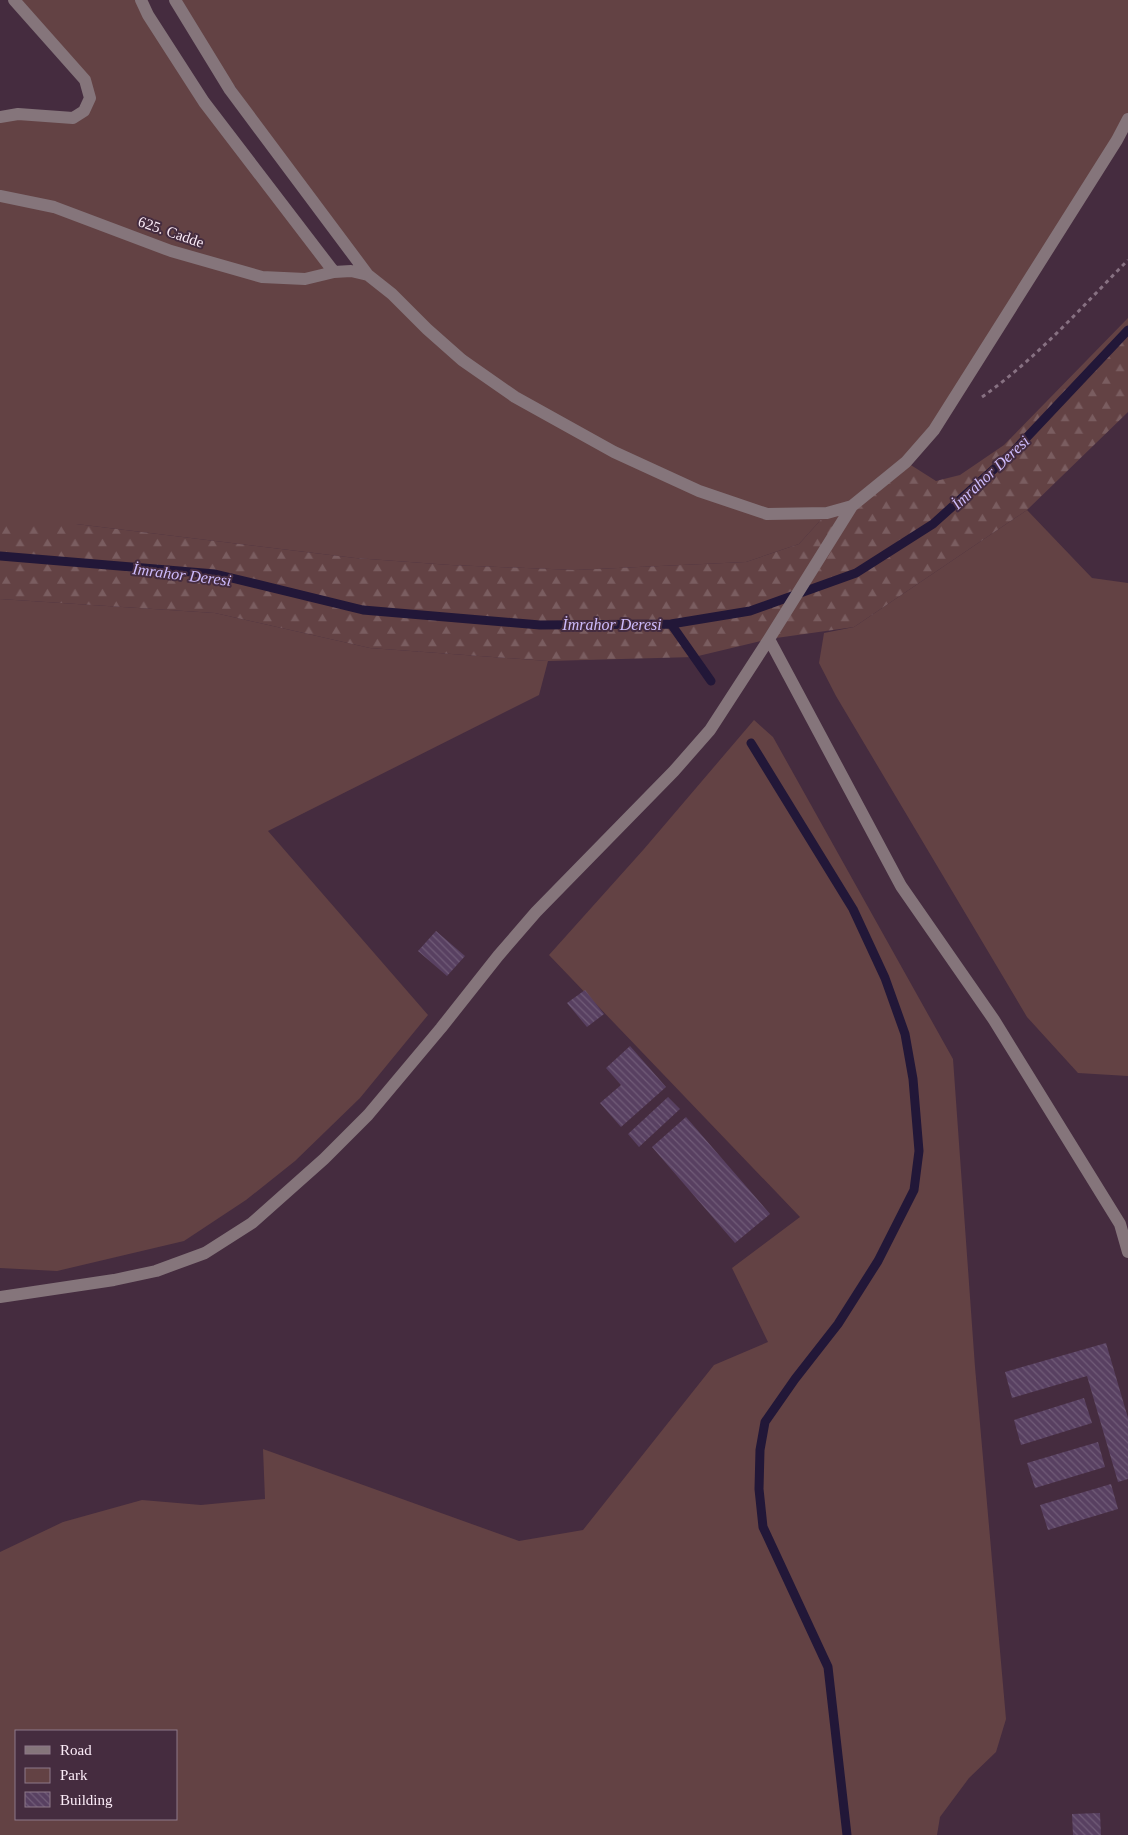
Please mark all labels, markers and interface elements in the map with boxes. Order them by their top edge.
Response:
street label: 625. Cadde [136,213,206,251]
water label: İmrahor Deresi [947,432,1032,513]
water label: İmrahor Deresi [131,560,232,589]
water label: İmrahor Deresi [561,616,662,633]
legend [15,1730,178,1820]
text: Road [60,1742,92,1758]
text: Park [60,1767,88,1783]
text: Building [60,1792,113,1808]

